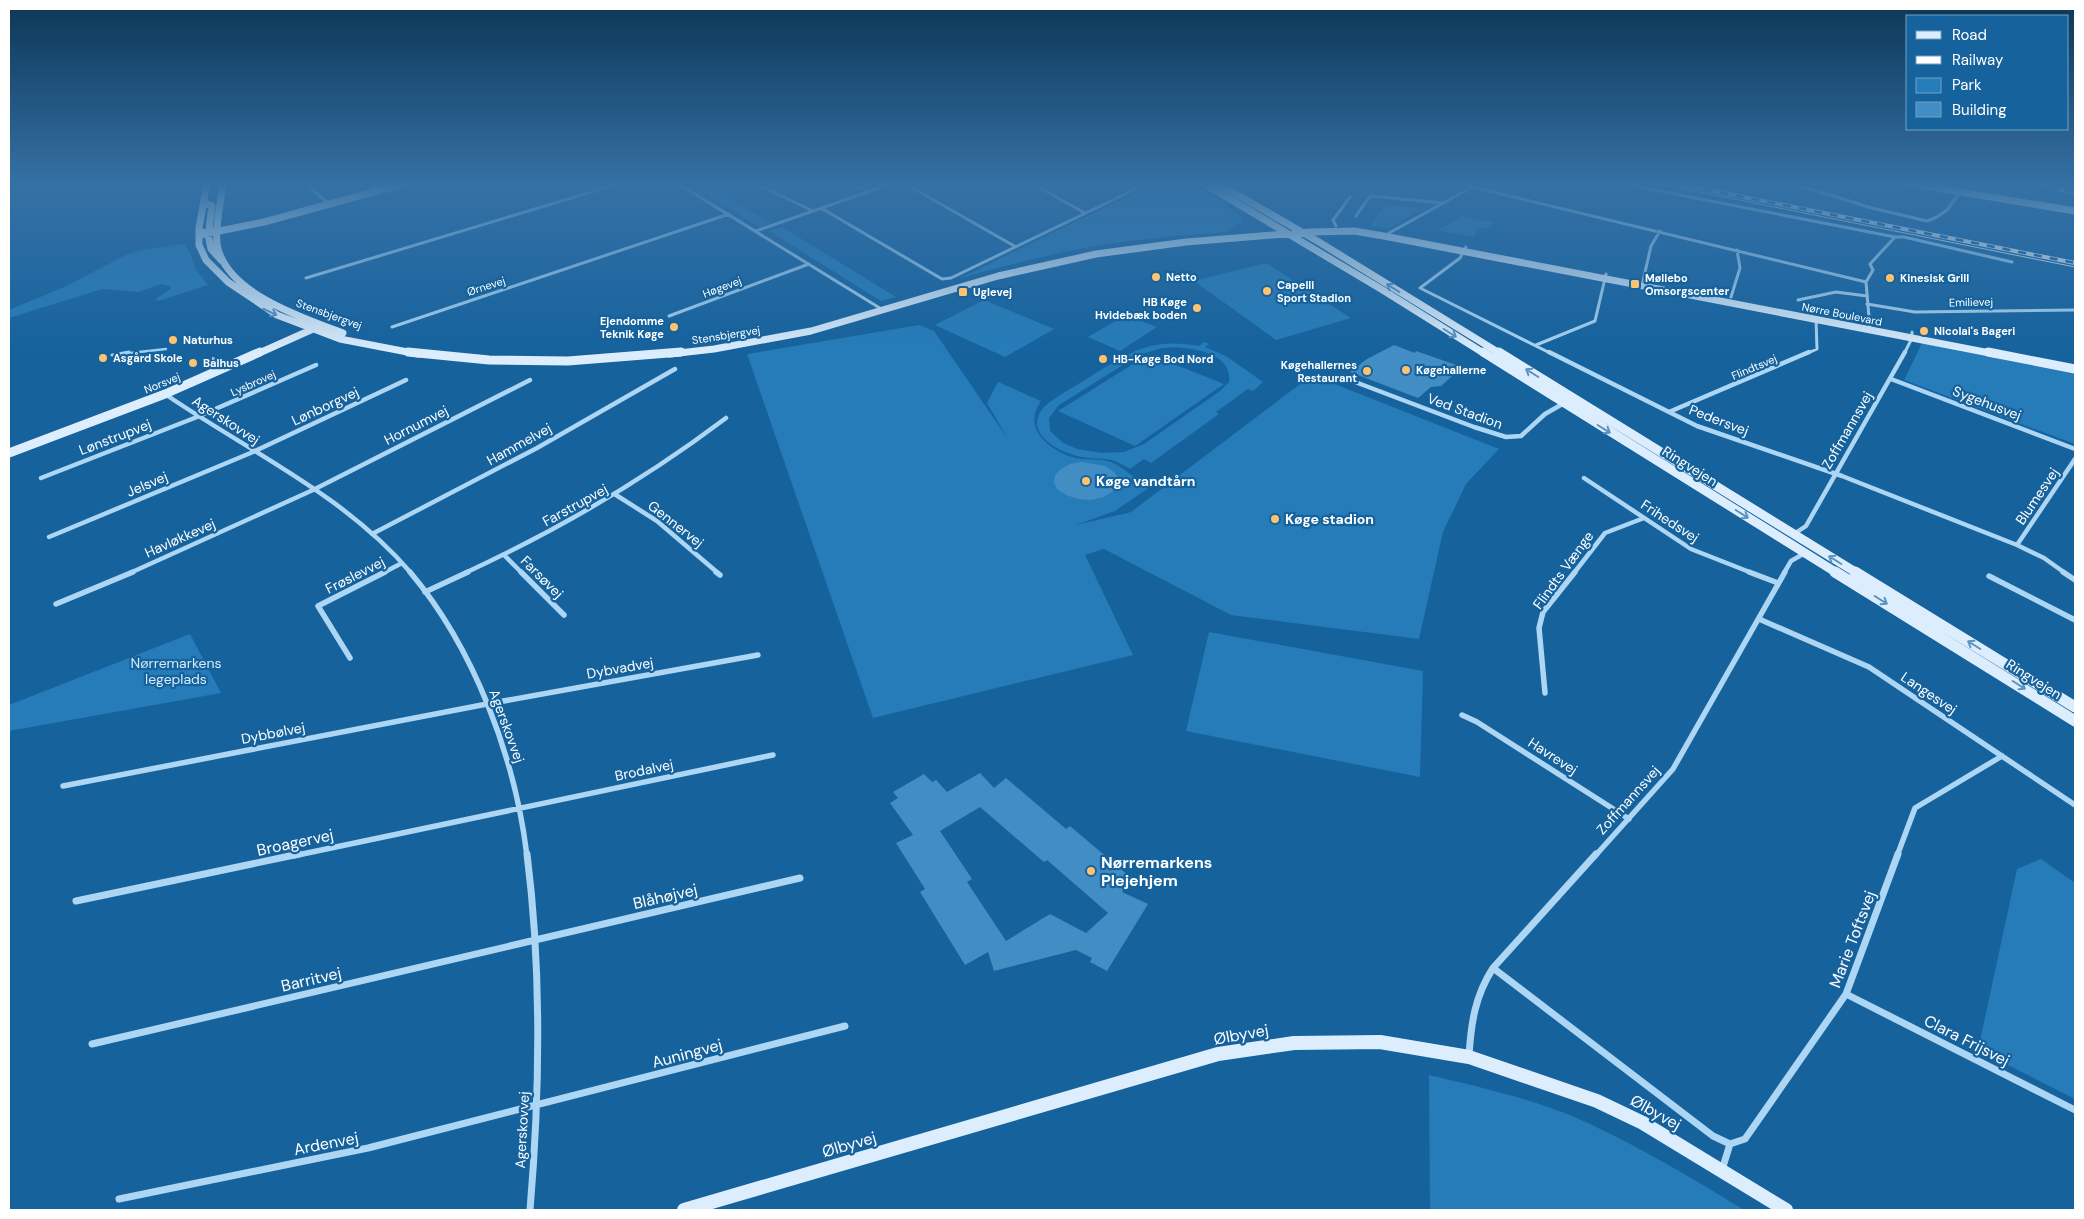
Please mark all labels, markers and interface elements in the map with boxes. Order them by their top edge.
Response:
legend [1906,15,2069,130]
text: Road [1952,25,1987,45]
text: Railway [1952,50,2004,70]
text: Park [1952,75,1982,95]
text: Building [1952,100,2007,120]
place label: Netto [1166,270,1197,284]
marker: Netto [1150,271,1162,283]
place label: Møllebo Omsorgscenter [1645,271,1730,298]
place label: Kinesisk Grill [1900,271,1969,285]
marker: Kinesisk Grill [1884,272,1896,284]
street label: Ørnevej [465,273,507,299]
street label: Høgevej [701,273,743,301]
place label: Capelli Sport Stadion [1277,278,1351,305]
marker: Møllebo Omsorgscenter [1629,278,1641,290]
one-way arrow [1387,283,1401,293]
place label: Uglevej [973,285,1012,299]
marker: Capelli Sport Stadion [1261,285,1273,297]
marker: Uglevej [957,286,969,298]
place label: HB Køge Hvidebæk boden [1095,295,1187,322]
street label: Emilievej [1949,295,1993,309]
street label: Stensbjergvej [294,296,364,332]
street label: Nørre Boulevard [1801,299,1883,329]
marker: HB Køge Hvidebæk boden [1191,302,1203,314]
one-way arrow [263,307,278,317]
place label: Ejendomme Teknik Køge [600,314,664,341]
marker: Ejendomme Teknik Køge [668,321,680,333]
street label: Stensbjergvej [691,323,761,347]
place label: Nicolai's Bageri [1934,324,2015,338]
marker: Nicolai's Bageri [1918,325,1930,337]
one-way arrow [1443,329,1457,339]
place label: Naturhus [183,333,233,347]
marker: Naturhus [167,334,179,346]
place label: Asgård Skole [113,351,183,365]
street label: Flindtsvej [1729,351,1779,383]
marker: Asgård Skole [97,352,109,364]
place label: HB-Køge Bod Nord [1113,352,1213,366]
marker: HB-Køge Bod Nord [1097,353,1109,365]
place label: Bålhus [203,356,239,370]
marker: Bålhus [187,357,199,369]
place label: Køgehallernes Restaurant [1281,358,1357,385]
place label: Køgehallerne [1416,363,1487,377]
marker: Køgehallerne [1400,364,1412,376]
marker: Køgehallernes Restaurant [1361,365,1373,377]
street label: Lysbrovej [228,367,278,399]
one-way arrow [1525,368,1539,378]
street label: Norsvej [142,369,182,397]
street label: Sygehusvej [1950,382,2024,424]
street label: Lønborgvej [289,383,361,429]
street label: Zoffmannsvej [1818,388,1876,472]
street label: Ved Stadion [1425,389,1505,433]
street label: Agerskovvej [189,391,263,449]
street label: Pedersvej [1687,400,1751,440]
street label: Hornumvej [381,401,451,449]
street label: Lønstrupvej [76,415,154,459]
street label: Hammelvej [483,419,555,469]
one-way arrow [1596,425,1610,435]
street label: Ringvejen [1659,442,1721,490]
street label: Blumesvej [2011,464,2063,528]
street label: Jelsvej [124,467,170,501]
place label: Køge vandtårn [1096,472,1195,490]
marker: Køge vandtårn [1080,475,1092,487]
street label: Farstrupvej [539,480,611,530]
street label: Frihedsvej [1637,496,1703,546]
street label: Gennervej [644,497,708,551]
place label: Køge stadion [1285,510,1374,528]
one-way arrow [1735,510,1749,520]
marker: Køge stadion [1269,513,1281,525]
street label: Havløkkevej [142,514,218,562]
street label: Flindts Vænge [1529,527,1597,612]
street label: Frøslevvej [322,552,388,598]
street label: Farsøvej [517,552,567,602]
one-way arrow [1829,554,1843,564]
one-way arrow [1873,595,1887,605]
one-way arrow [1967,639,1981,650]
street label: Dybvadvej [585,653,655,683]
park label: Nørremarkens legeplads [131,654,221,688]
street label: Ringvejen [2003,655,2065,703]
street label: Langesvej [1898,668,1960,718]
one-way arrow [2011,681,2025,691]
street label: Agerskovvej [485,687,529,765]
street label: Dybbølvej [239,718,307,748]
street label: Havrevej [1525,733,1581,779]
street label: Brodalvej [613,755,675,785]
street label: Zoffmannsvej [1592,762,1664,838]
street label: Broagervej [255,824,335,861]
place label: Nørremarkens Plejehjem [1101,852,1212,891]
marker: Nørremarkens Plejehjem [1085,865,1097,877]
street label: Blåhøjvej [631,879,699,914]
street label: Marie Toftsvej [1824,888,1881,991]
street label: Barritvej [279,962,343,997]
street label: Clara Frijsvej [1920,1010,2013,1071]
street label: Ølbyvej [1212,1019,1270,1050]
street label: Auningvej [650,1034,725,1073]
street label: Ølbyvej [1626,1090,1685,1135]
street label: Agerskovvej [511,1091,533,1169]
street label: Ardenvej [292,1127,360,1160]
street label: Ølbyvej [820,1127,879,1162]

